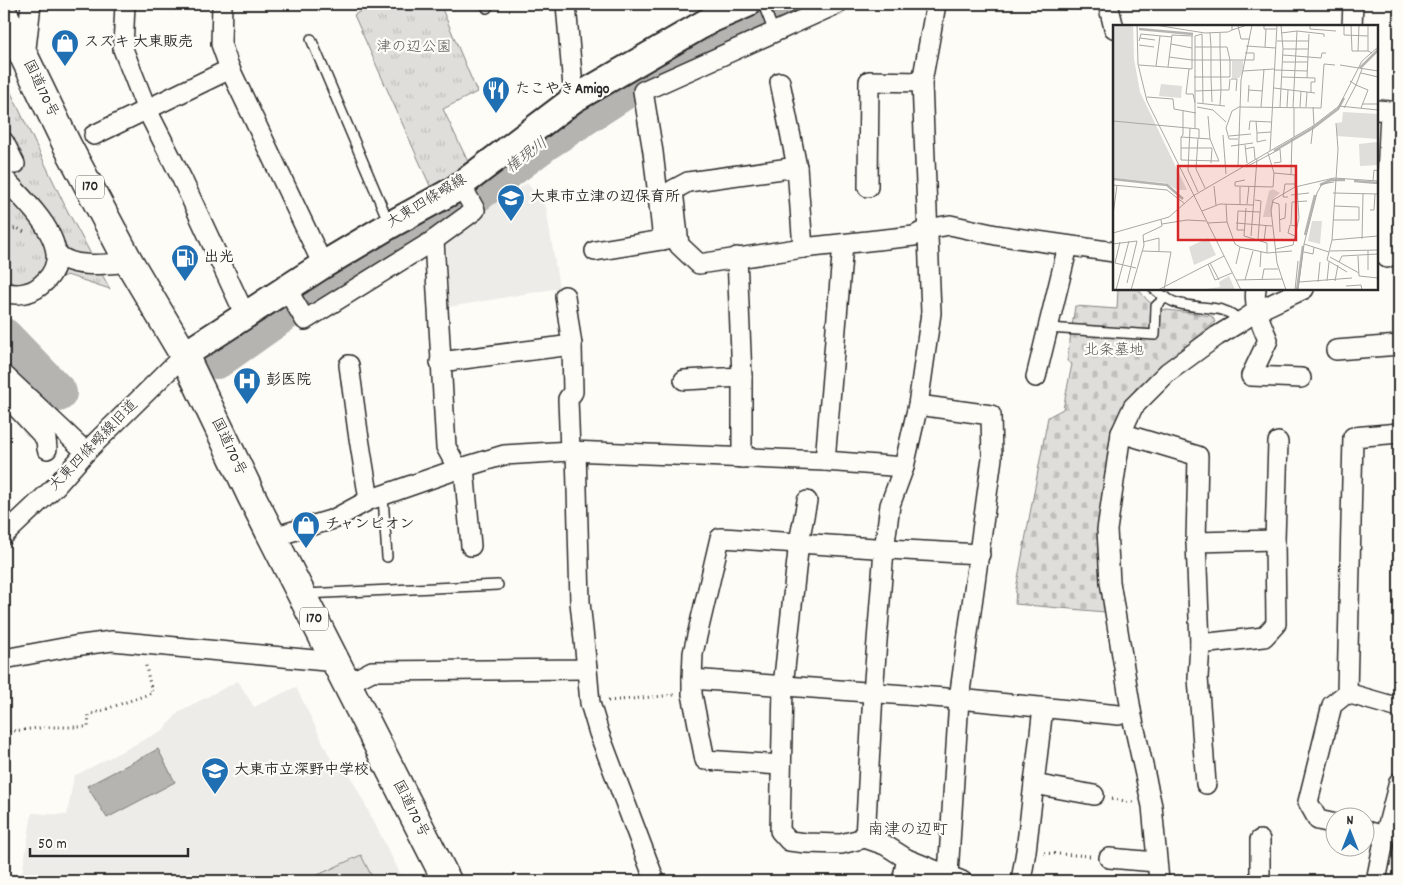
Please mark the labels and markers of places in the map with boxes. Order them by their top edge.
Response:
shop icon: スズキ 大東販売 [50,28,80,67]
place label: スズキ 大東販売 [84,32,193,54]
restaurant icon: たこやきAmigo [481,75,511,114]
place label: たこやきAmigo [515,79,610,101]
school or university icon: 大東市立津の辺保育所 [496,183,526,222]
place label: 大東市立津の辺保育所 [530,187,680,209]
fuel station icon: 出光 [170,243,200,282]
place label: 出光 [204,247,234,269]
hospital icon: 彭医院 [232,366,262,405]
place label: 彭医院 [266,370,311,392]
shop icon: チャンピオン [291,510,321,549]
place label: チャンピオン [325,514,414,536]
school or university icon: 大東市立深野中学校 [200,756,230,795]
place label: 大東市立深野中学校 [234,760,369,782]

